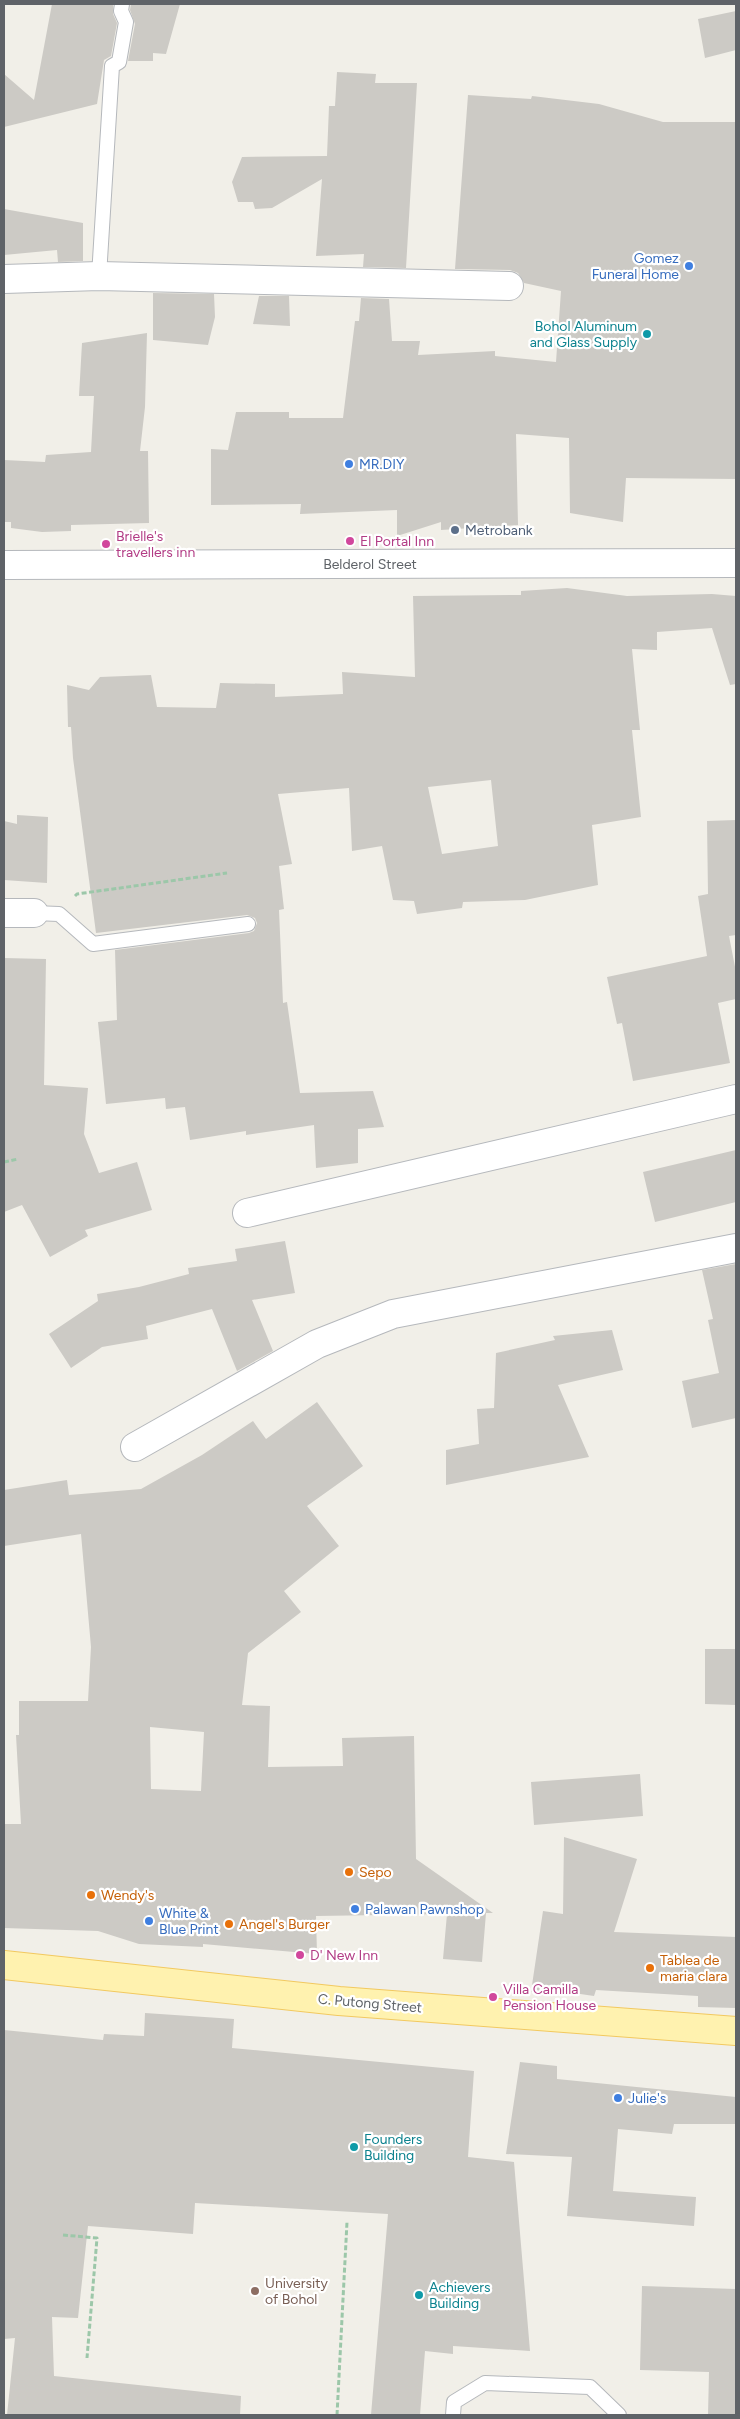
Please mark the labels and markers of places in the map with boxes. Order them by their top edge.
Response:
place label: Gomez Funeral Home [592,250,679,283]
marker: Gomez Funeral Home [683,260,695,272]
place label: Bohol Aluminum and Glass Supply [530,318,638,351]
marker: Bohol Aluminum and Glass Supply [641,328,653,340]
place label: MR.DIY [359,456,405,473]
marker: MR.DIY [343,458,355,470]
place label: Metrobank [465,522,533,539]
marker: Metrobank [449,524,461,536]
place label: Brielle's travellers inn [116,528,195,561]
place label: El Portal Inn [360,533,434,550]
marker: El Portal Inn [344,535,356,547]
marker: Brielle's travellers inn [100,538,112,550]
place label: Sepo [359,1864,392,1881]
marker: Sepo [343,1866,355,1878]
place label: Wendy's [101,1887,154,1904]
marker: Wendy's [85,1889,97,1901]
place label: Palawan Pawnshop [365,1901,484,1918]
marker: Palawan Pawnshop [349,1903,361,1915]
place label: White & Blue Print [159,1905,219,1938]
marker: White & Blue Print [143,1915,155,1927]
place label: Angel's Burger [239,1916,330,1933]
marker: Angel's Burger [223,1918,235,1930]
place label: D' New Inn [310,1947,378,1964]
marker: D' New Inn [294,1949,306,1961]
place label: Tablea de maria clara [660,1952,727,1985]
marker: Tablea de maria clara [644,1962,656,1974]
place label: Villa Camilla Pension House [503,1981,597,2014]
marker: Villa Camilla Pension House [487,1991,499,2003]
place label: Julie's [628,2090,666,2107]
marker: Julie's [612,2092,624,2104]
place label: Founders Building [364,2131,422,2164]
marker: Founders Building [348,2141,360,2153]
place label: University of Bohol [265,2275,329,2308]
place label: Achievers Building [429,2279,491,2312]
marker: University of Bohol [249,2285,261,2297]
marker: Achievers Building [413,2289,425,2301]

